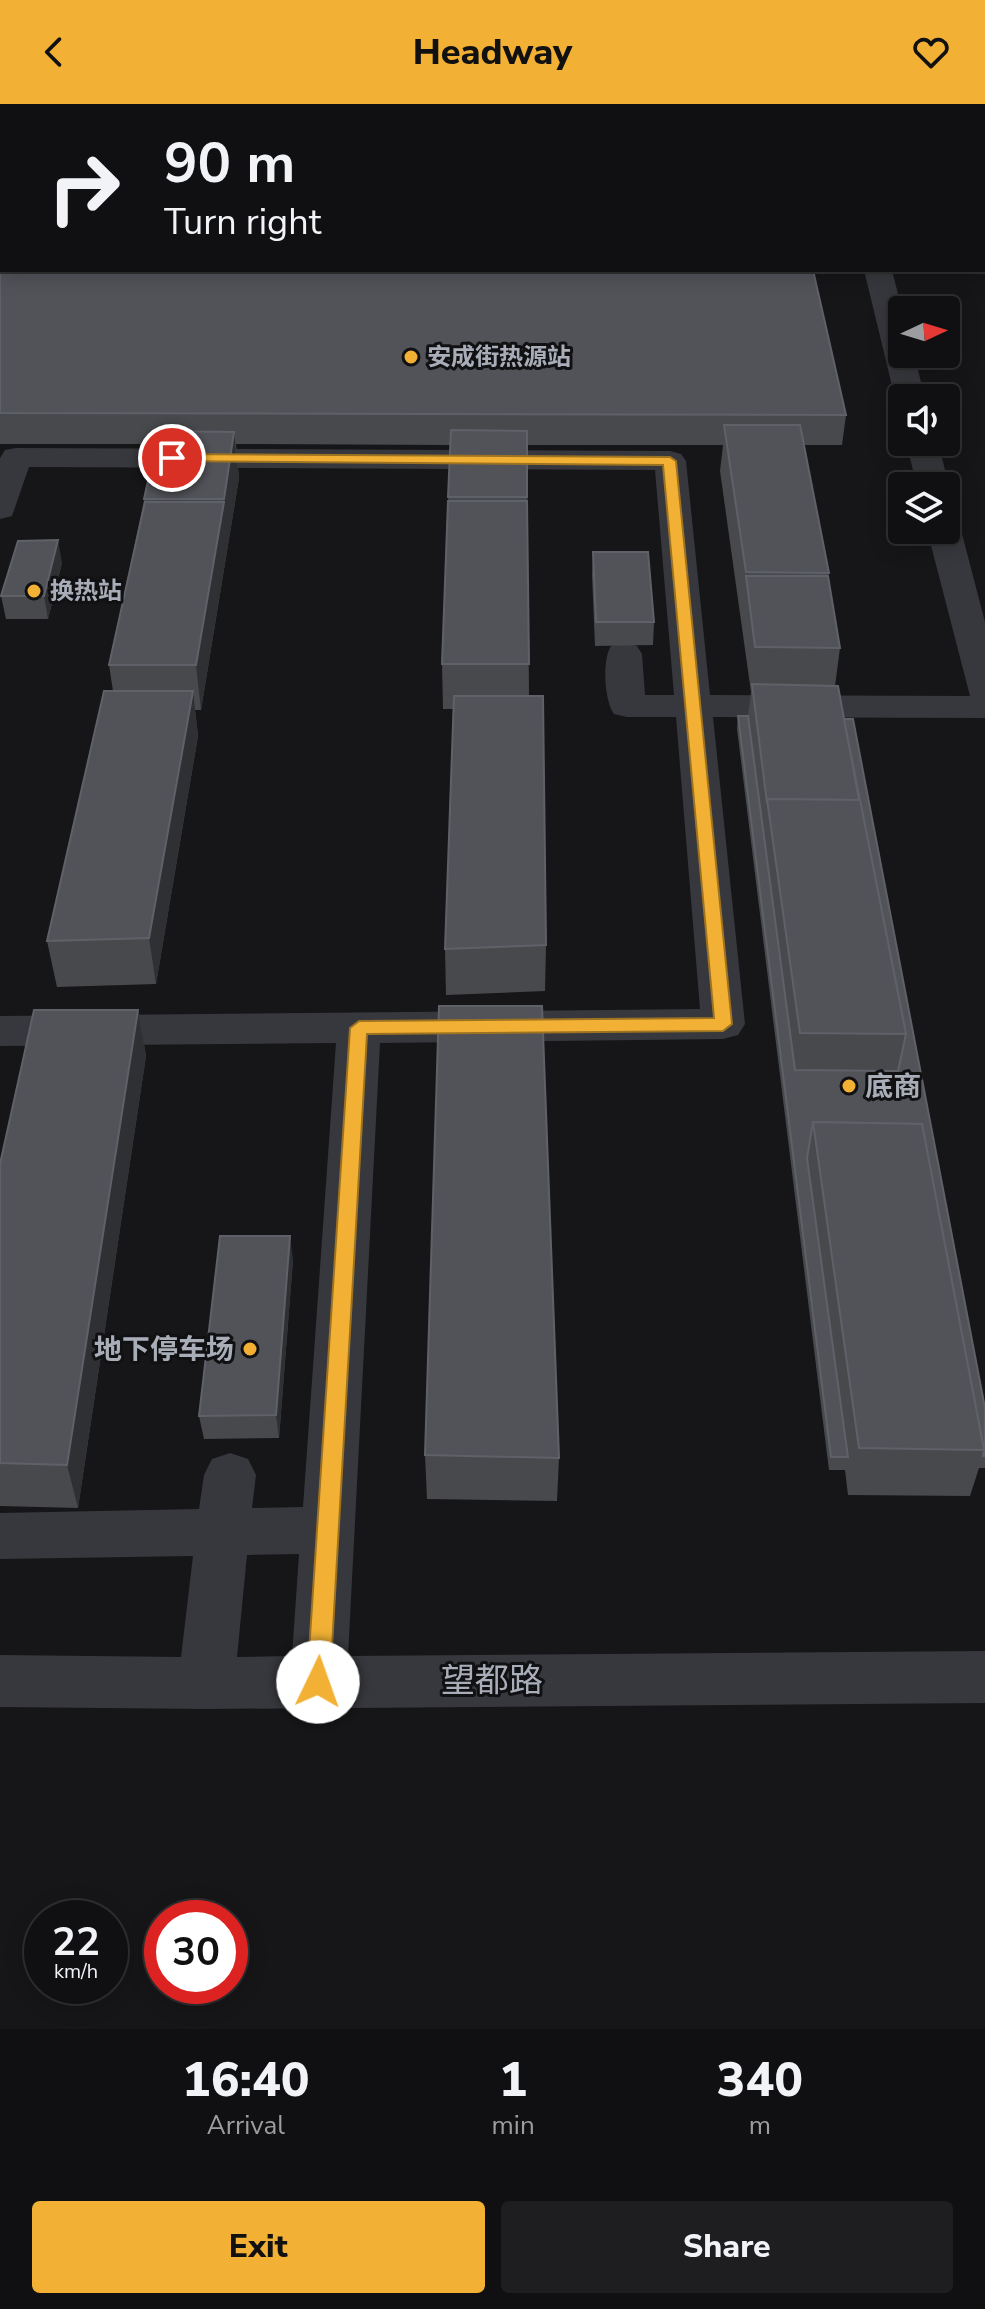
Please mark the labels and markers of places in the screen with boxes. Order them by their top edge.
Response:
place label: 安成街热源站 [427,341,571,373]
marker: 安成街热源站 [402,348,420,366]
pin [138,424,206,492]
place label: 换热站 [50,575,122,607]
marker: 换热站 [25,582,43,600]
place label: 底商 [865,1068,921,1106]
marker: 底商 [840,1077,858,1095]
place label: 地下停车场 [94,1331,234,1369]
marker: 地下停车场 [241,1340,259,1358]

